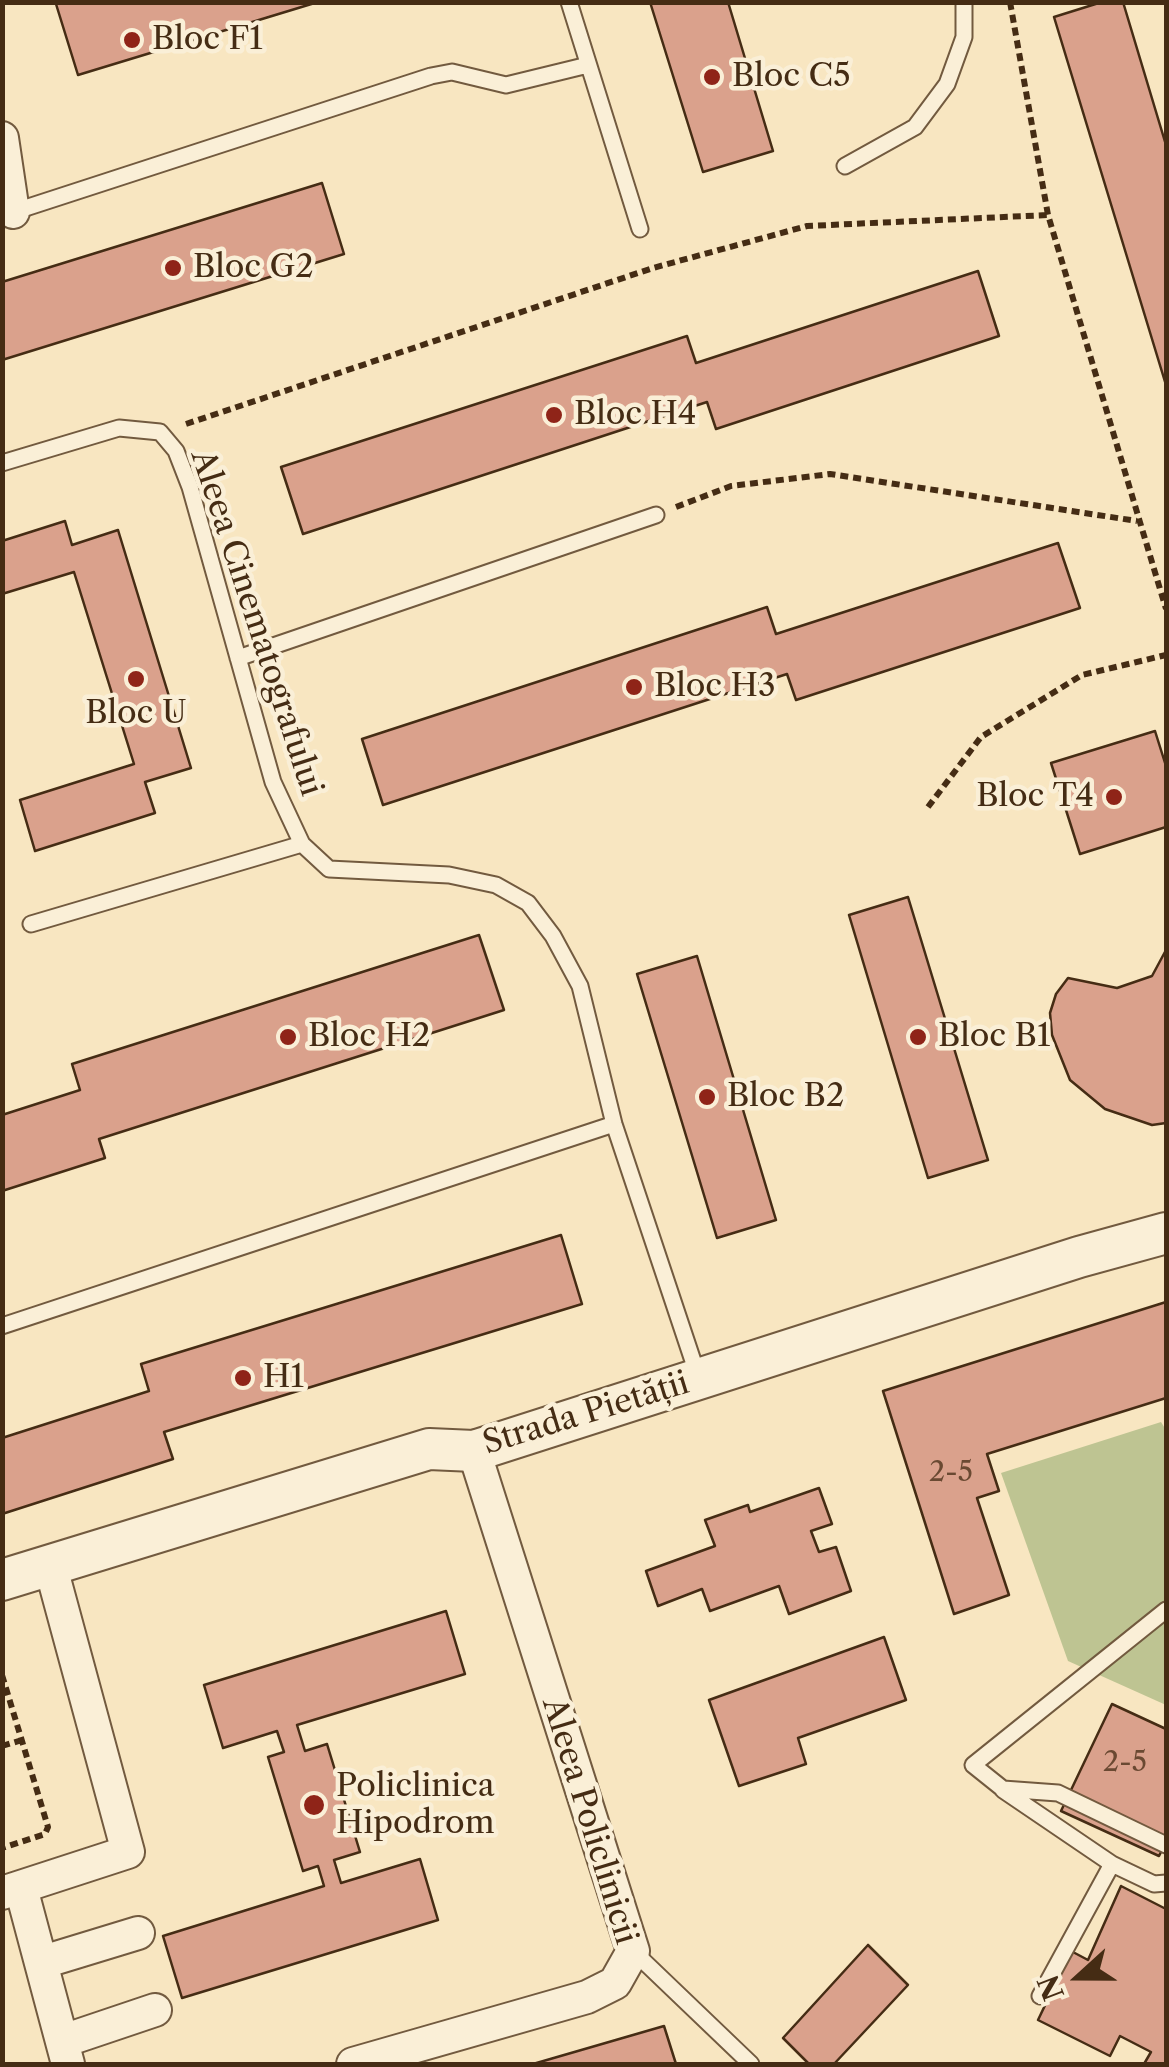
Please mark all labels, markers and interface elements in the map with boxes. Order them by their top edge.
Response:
place label: Bloc F1 [152,21,263,59]
marker: Bloc F1 [121,29,143,51]
place label: Bloc C5 [732,58,851,96]
marker: Bloc C5 [701,66,723,88]
place label: Bloc G2 [193,249,314,287]
marker: Bloc G2 [162,257,184,279]
place label: Bloc H4 [574,396,696,434]
marker: Bloc H4 [543,404,565,426]
street label: Aleea Cinematografului [182,445,330,801]
marker: Bloc U [125,668,147,690]
place label: Bloc H3 [654,668,776,706]
marker: Bloc H3 [623,676,645,698]
place label: Bloc U [85,695,187,733]
place label: Bloc T4 [976,778,1094,816]
marker: Bloc T4 [1103,786,1125,808]
place label: Bloc H2 [308,1018,430,1056]
place label: Bloc B1 [938,1018,1050,1056]
marker: Bloc H2 [277,1026,299,1048]
marker: Bloc B1 [907,1026,929,1048]
place label: Bloc B2 [727,1078,844,1116]
marker: Bloc B2 [696,1086,718,1108]
place label: H1 [263,1359,304,1397]
street label: Strada Pietății [478,1364,694,1464]
marker: H1 [232,1367,254,1389]
house number: 2-5 [929,1456,973,1490]
street label: Aleea Policlinicii [533,1693,645,1949]
house number: 2-5 [1103,1746,1147,1780]
place label: Policlinica Hipodrom [336,1768,495,1843]
marker: Policlinica Hipodrom [301,1792,327,1818]
north arrow [1029,1927,1129,2027]
text: N [1031,1970,1071,2005]

